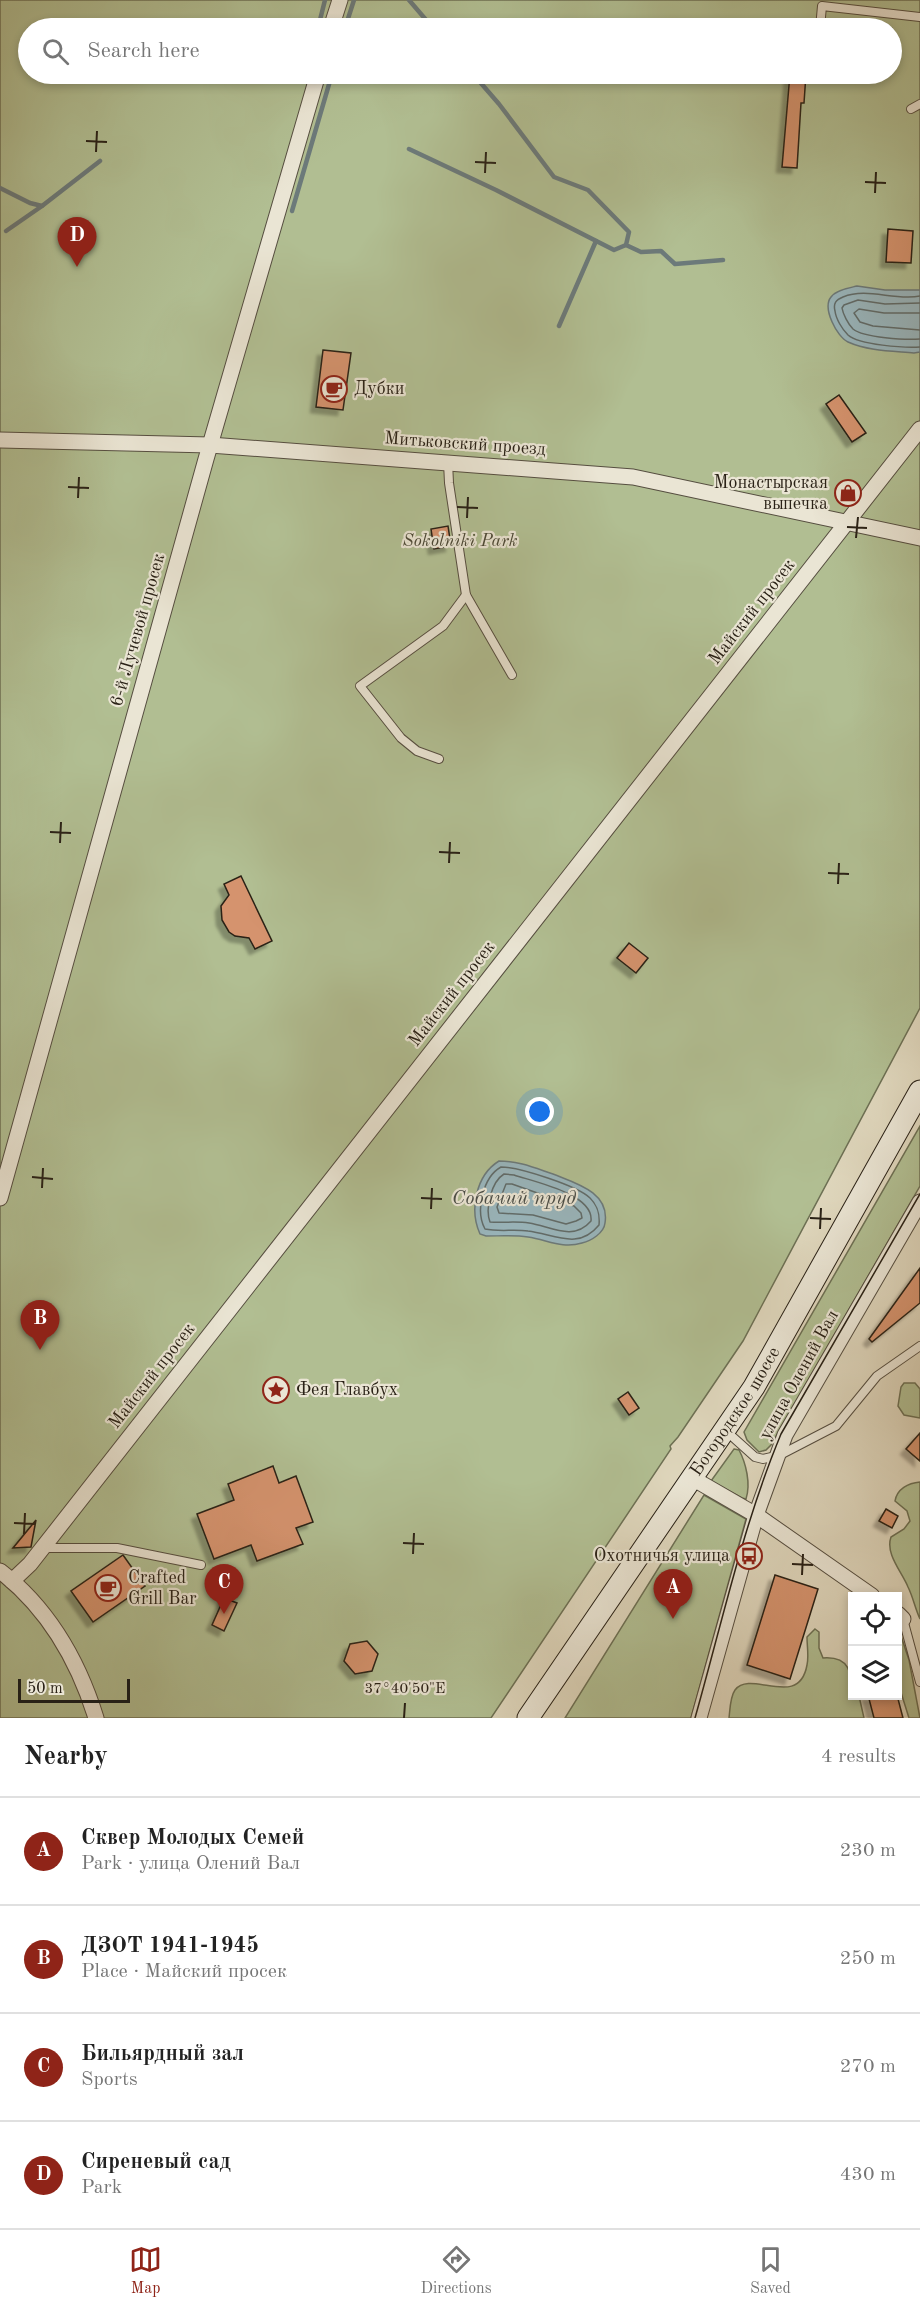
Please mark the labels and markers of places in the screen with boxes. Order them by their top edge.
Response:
pin: D [58,218,97,267]
cafe icon: Дубки [319,374,349,404]
place label: Дубки [354,380,405,398]
place label: Монастырская выпечка [713,474,828,513]
shop icon: Монастырская выпечка [833,478,863,508]
pin: B [20,1300,60,1350]
place icon: Фея Главбух [261,1375,291,1405]
place label: Фея Главбух [296,1381,398,1399]
bus stop icon: Охотничья улица [734,1541,764,1571]
place label: Охотничья улица [594,1547,730,1565]
pin: C [204,1564,244,1614]
place label: Crafted Grill Bar [128,1569,197,1608]
pin: A [654,1570,692,1619]
cafe icon: Crafted Grill Bar [93,1573,123,1603]

